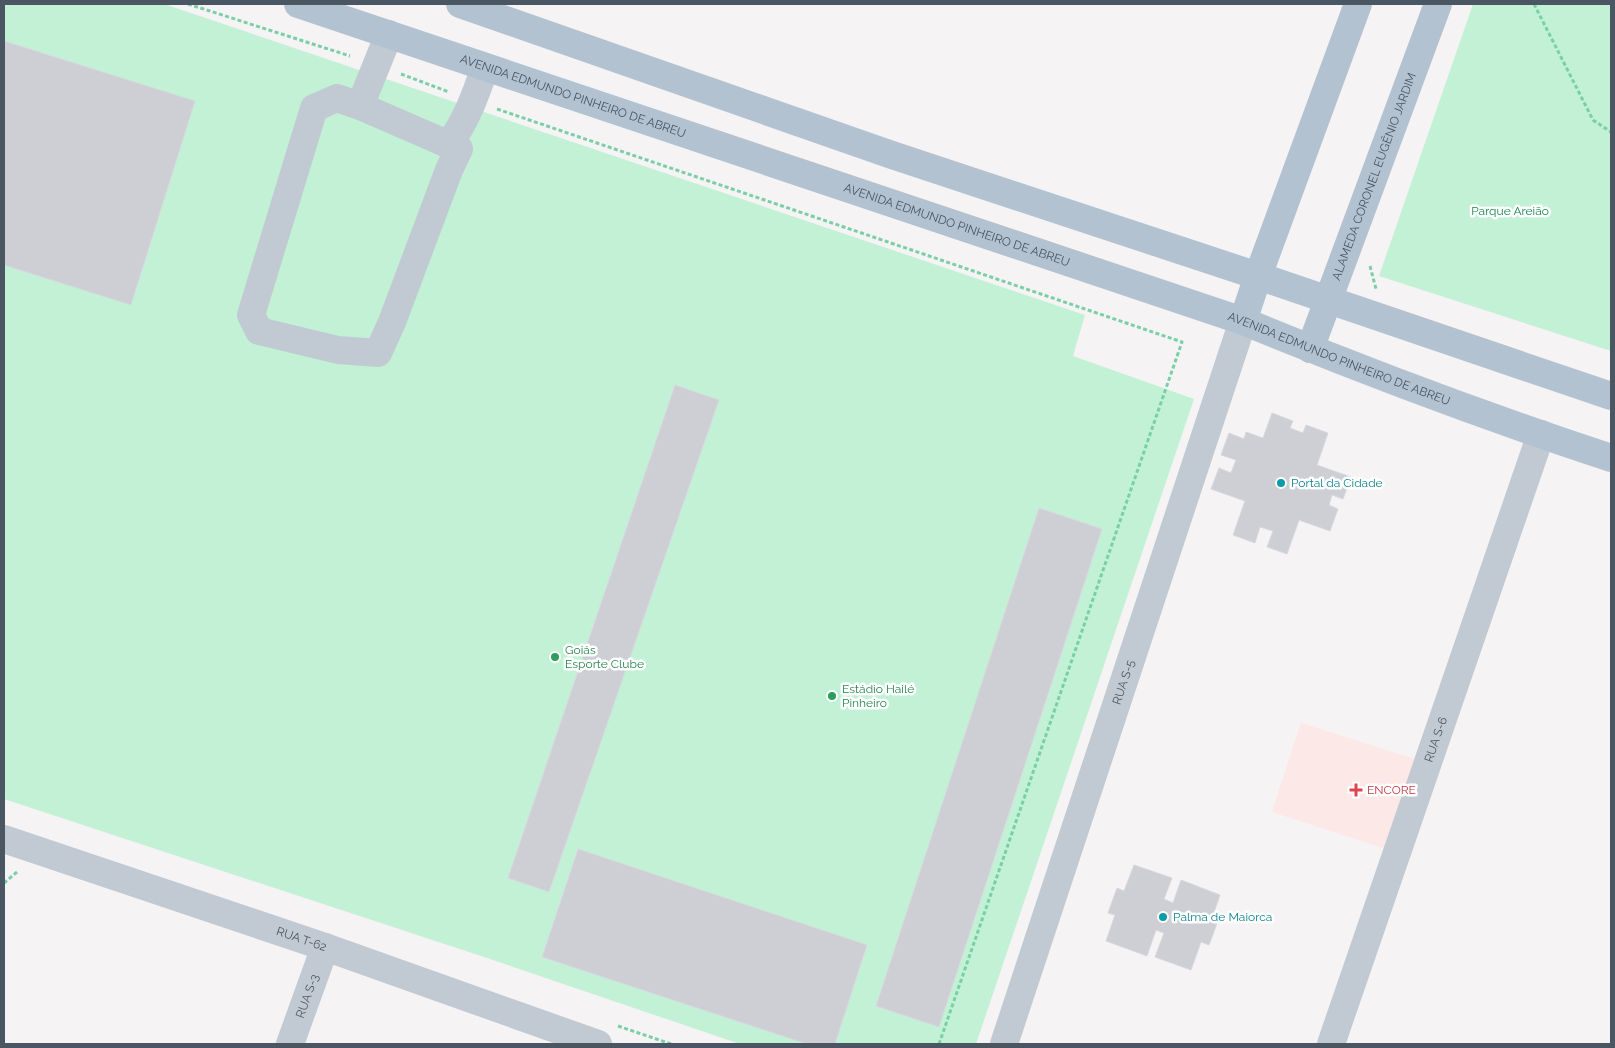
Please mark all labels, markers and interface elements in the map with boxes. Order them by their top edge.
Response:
street label: AVENIDA EDMUNDO PINHEIRO DE ABREU [458,52,688,141]
street label: ALAMEDA CORONEL EUGÊNIO JARDIM [1329,71,1419,282]
street label: AVENIDA EDMUNDO PINHEIRO DE ABREU [842,181,1072,269]
park label: Parque Areião [1471,204,1549,218]
street label: AVENIDA EDMUNDO PINHEIRO DE ABREU [1226,309,1452,408]
place label: Portal da Cidade [1291,476,1383,490]
marker: Portal da Cidade [1275,477,1287,489]
place label: Goiás Esporte Clube [565,643,644,671]
marker: Goiás Esporte Clube [549,651,561,663]
street label: RUA S-5 [1110,658,1138,706]
place label: Estádio Hailé Pinheiro [842,682,914,710]
marker: Estádio Hailé Pinheiro [826,690,838,702]
street label: RUA S-6 [1422,715,1450,764]
marker: ENCORE [1349,783,1363,797]
place label: ENCORE [1367,783,1416,797]
place label: Palma de Maiorca [1173,910,1272,924]
marker: Palma de Maiorca [1157,911,1169,923]
street label: RUA T-62 [275,924,329,954]
street label: RUA S-3 [293,972,322,1020]

